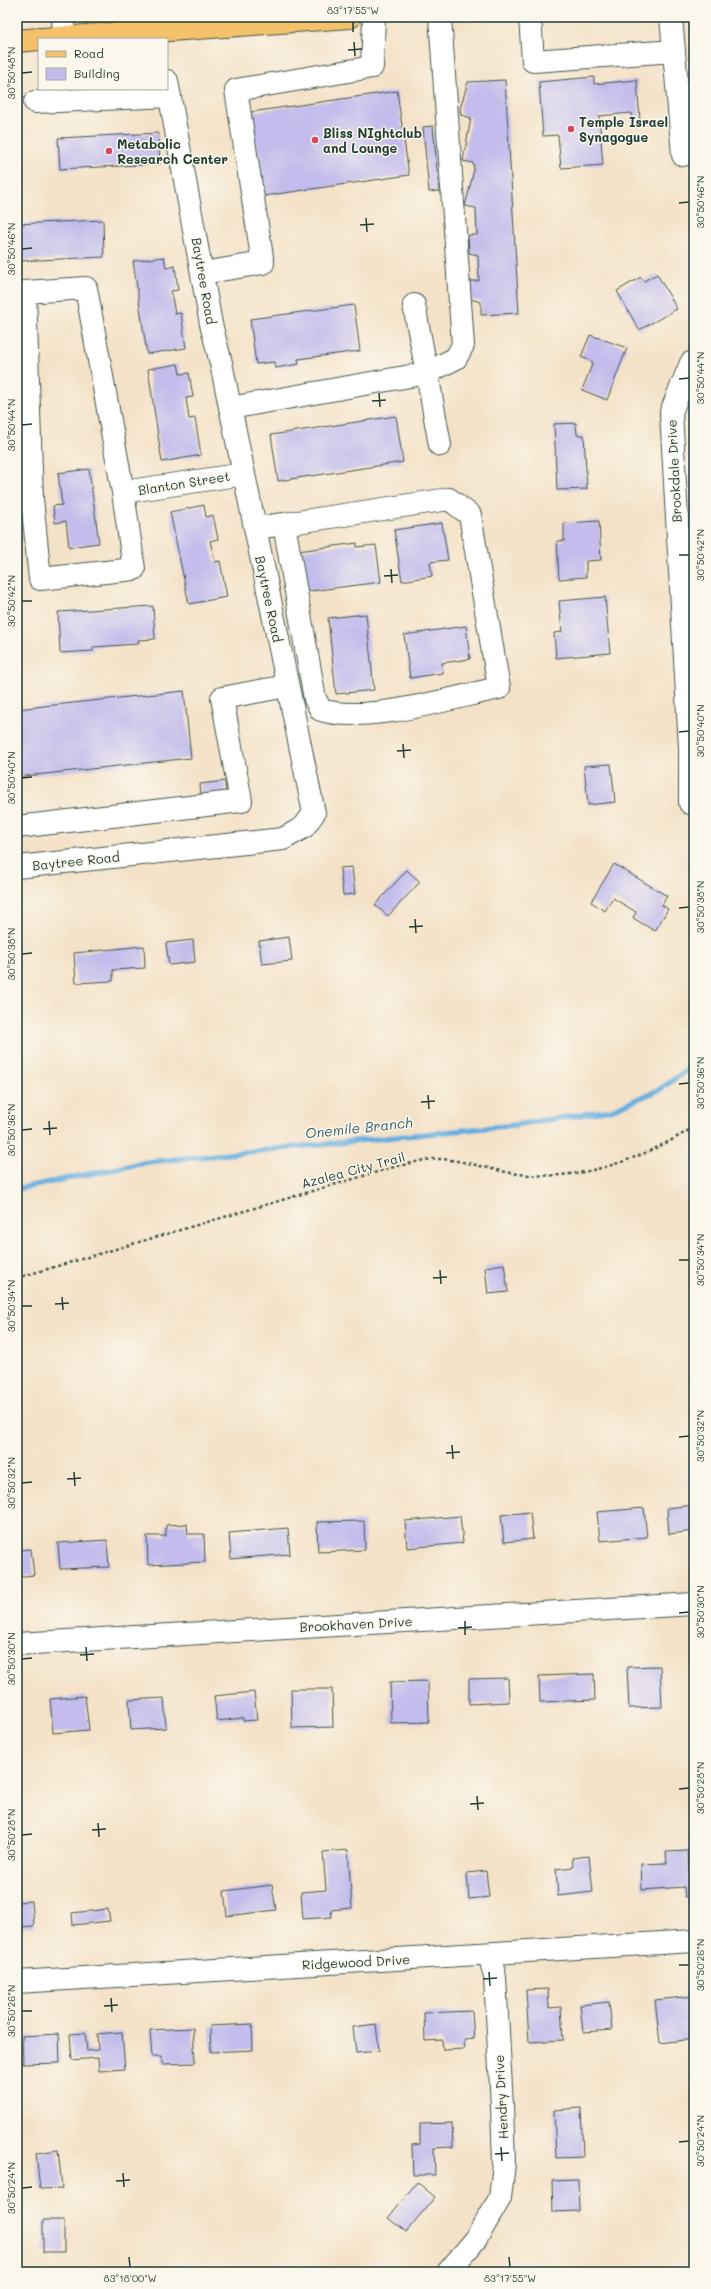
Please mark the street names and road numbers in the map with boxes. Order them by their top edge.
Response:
street label: Baytree Road [188,236,220,326]
street label: Brookdale Drive [662,419,685,523]
street label: Blanton Street [137,467,231,498]
street label: Baytree Road [252,554,287,644]
street label: Baytree Road [31,847,121,874]
street label: Azalea City Trail [299,1147,407,1192]
street label: Brookhaven Drive [299,1612,413,1635]
street label: Ridgewood Drive [301,1950,411,1973]
street label: Hendry Drive [490,2054,511,2140]

